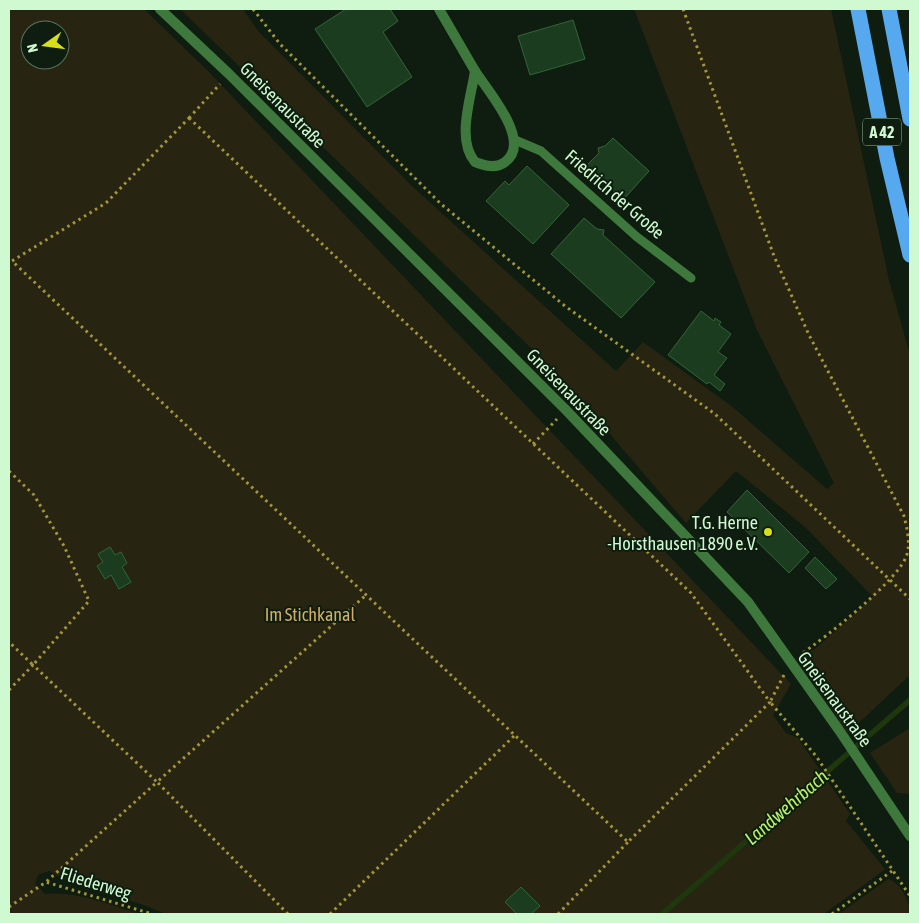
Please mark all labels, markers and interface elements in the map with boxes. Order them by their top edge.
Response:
north arrow [20,20,70,70]
text: N [24,42,41,54]
street label: Gneisenaustraße [236,58,330,152]
road number: A 42 [863,118,901,146]
street label: Friedrich der Große [561,145,669,243]
street label: Gneisenaustraße [522,344,616,440]
place label: T.G. Herne -Horsthausen 1890 e.V. [607,512,758,554]
marker: T.G. Herne -Horsthausen 1890 e.V. [762,526,774,538]
park label: Im Stichkanal [265,604,355,625]
street label: Gneisenaustraße [793,647,877,751]
water label: Landwehrbach [740,765,832,849]
street label: Fliederweg [58,862,134,904]

